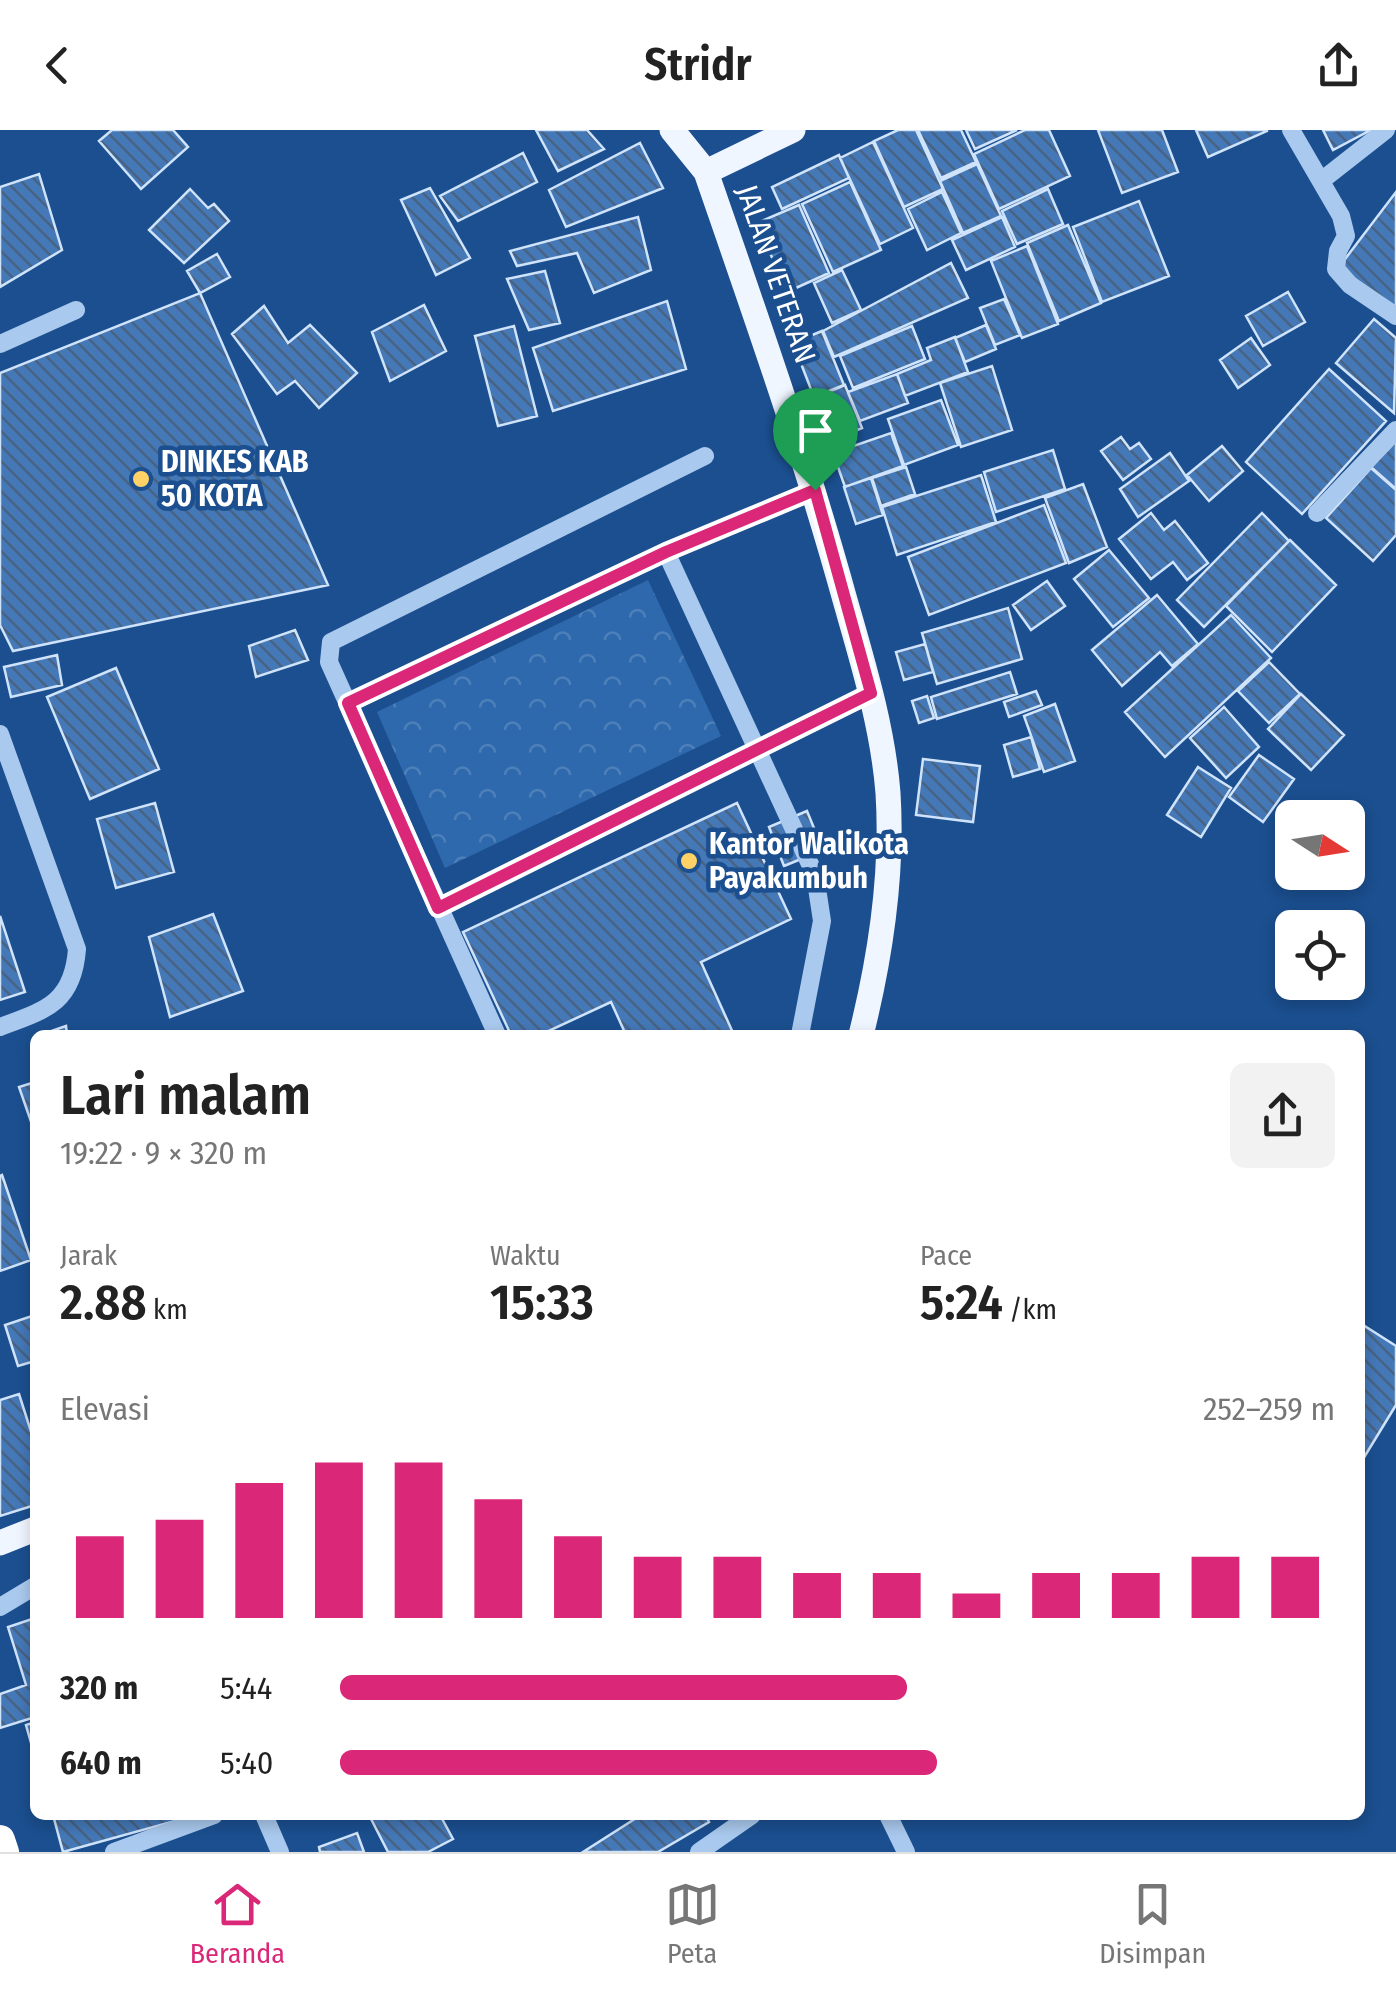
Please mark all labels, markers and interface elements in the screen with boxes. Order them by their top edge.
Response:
icon: back [30,38,85,93]
text: Stridr [644,38,752,92]
icon: share [1311,38,1366,93]
street label: JALAN VETERAN [729,180,823,368]
pin [773,388,858,491]
icon: arrive [788,403,843,458]
place label: DINKES KAB 50 KOTA [161,444,309,514]
marker: DINKES KAB 50 KOTA [130,468,152,490]
north arrow [1275,800,1365,890]
map controls [1275,800,1365,1000]
place label: Kantor Walikota Payakumbuh [709,826,909,896]
marker: Kantor Walikota Payakumbuh [678,850,700,872]
button: locate [1275,910,1365,1000]
text: Lari malam [60,1063,311,1129]
button: share [1230,1063,1335,1168]
text: 19:22 · 9 × 320 m [60,1134,267,1172]
text: Jarak [60,1239,117,1272]
text: Waktu [490,1239,561,1272]
text: Pace [920,1239,972,1272]
text: 2.88 [60,1272,147,1332]
text: 15:33 [490,1272,594,1332]
text: 5:24 [920,1272,1003,1332]
text: km [147,1293,188,1326]
text: /km [1003,1293,1057,1326]
text: Elevasi [60,1390,150,1428]
text: 252–259 m [1203,1390,1335,1428]
text: 320 m [60,1669,138,1707]
text: 5:44 [220,1669,272,1707]
text: 640 m [60,1744,142,1782]
text: 5:40 [220,1744,273,1782]
tab: Beranda [190,1877,285,1970]
tab: Peta [665,1877,720,1970]
tab: Disimpan [1099,1877,1206,1970]

